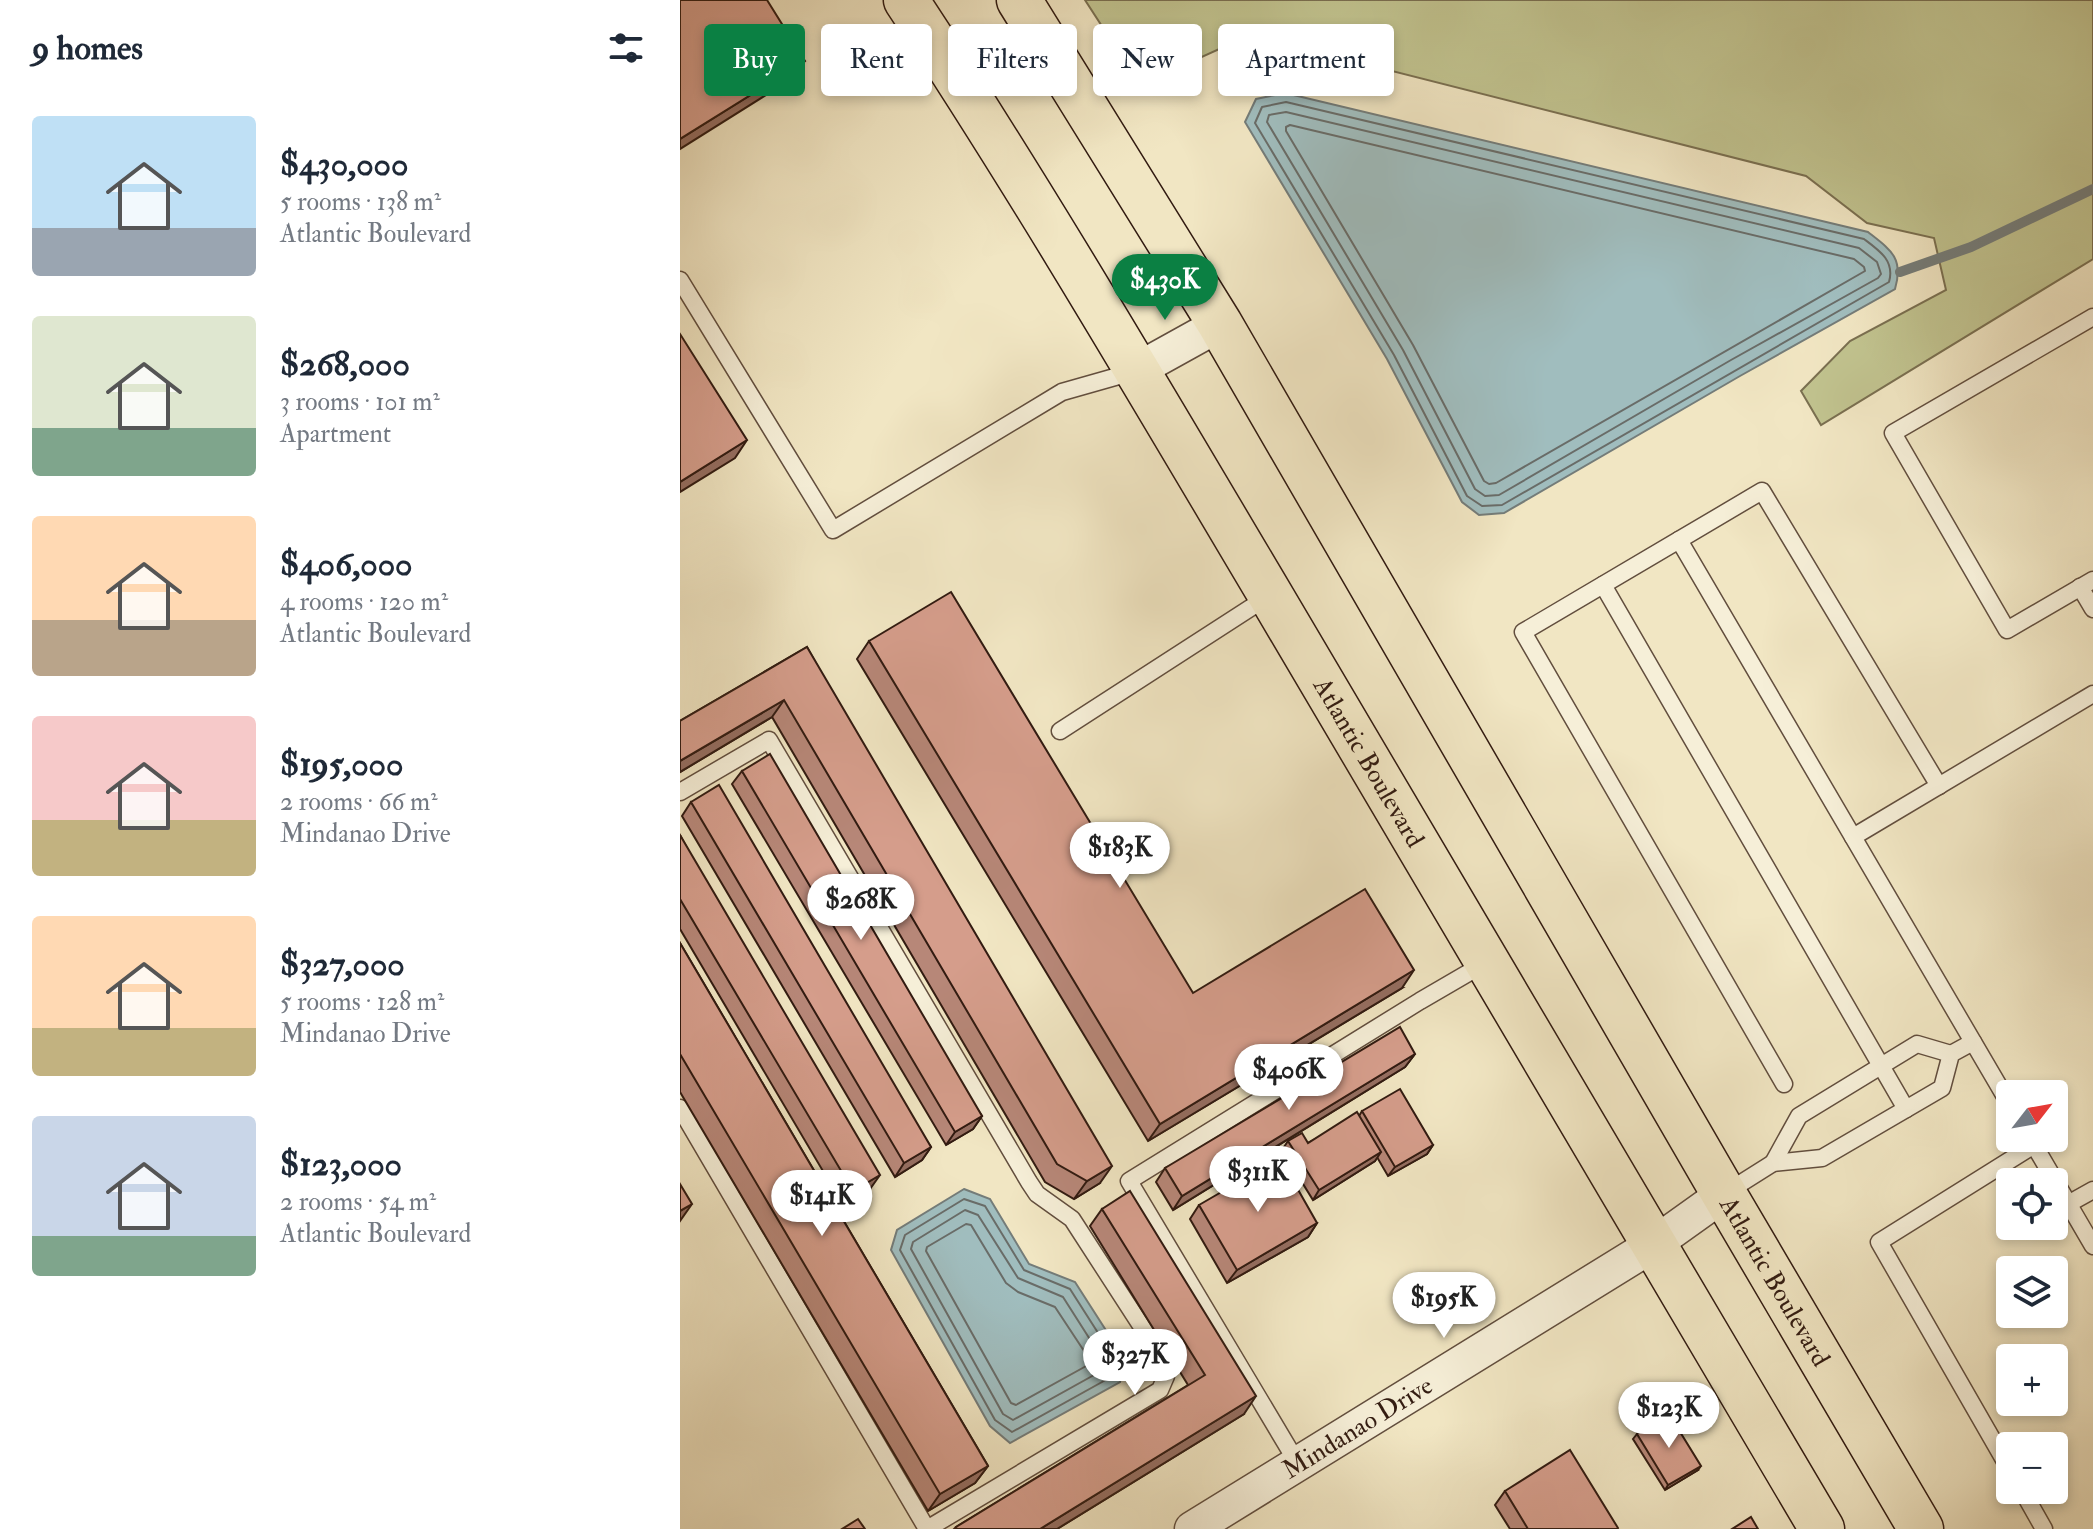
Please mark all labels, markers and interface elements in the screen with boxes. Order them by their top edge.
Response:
chip: Buy [704,24,805,96]
chip: Rent [821,24,932,96]
chip: Filters [948,24,1077,96]
chip: New [1093,24,1202,96]
chip: Apartment [1218,24,1394,96]
icon: filters [604,26,648,70]
text: 9 homes [32,27,143,70]
text: $430,000 [280,143,408,186]
icon: home [96,148,192,244]
text: 5 rooms · 138 m² [280,186,441,218]
text: Atlantic Boulevard [280,218,471,250]
pin: $430K [1109,254,1221,322]
text: $430K [1130,264,1200,296]
text: $268,000 [280,343,410,386]
icon: home [96,348,192,444]
text: 3 rooms · 101 m² [280,386,440,418]
text: Apartment [280,418,391,450]
text: $406,000 [280,543,413,586]
icon: home [96,548,192,644]
text: 4 rooms · 120 m² [280,586,448,618]
text: Atlantic Boulevard [280,618,471,650]
street label: Atlantic Boulevard [1305,671,1431,853]
text: $195,000 [280,743,403,786]
icon: home [96,748,192,844]
text: 2 rooms · 66 m² [280,786,438,818]
text: Mindanao Drive [280,818,451,850]
pin: $183K [1064,822,1176,890]
text: $183K [1088,832,1152,864]
pin: $268K [805,874,917,942]
text: $268K [825,884,897,916]
text: $327,000 [280,943,405,986]
icon: home [96,948,192,1044]
text: 5 rooms · 128 m² [280,986,444,1018]
text: Mindanao Drive [280,1018,451,1050]
pin: $406K [1233,1044,1345,1112]
text: $406K [1252,1054,1326,1086]
north arrow [1996,1080,2068,1152]
map controls [1996,1080,2068,1504]
text: $123,000 [280,1143,402,1186]
pin: $311K [1202,1146,1314,1214]
icon: home [96,1148,192,1244]
text: $311K [1227,1156,1289,1188]
button: locate [1996,1168,2068,1240]
pin: $141K [766,1170,878,1238]
text: $141K [789,1180,855,1212]
text: 2 rooms · 54 m² [280,1186,436,1218]
street label: Atlantic Boulevard [1712,1190,1837,1373]
text: Atlantic Boulevard [280,1218,471,1250]
button: layers [1996,1256,2068,1328]
pin: $195K [1388,1272,1500,1340]
text: $195K [1411,1282,1477,1314]
pin: $327K [1079,1329,1191,1397]
text: $327K [1101,1339,1169,1371]
button: + [1996,1344,2068,1416]
street label: Mindanao Drive [1277,1370,1439,1486]
pin: $123K [1613,1382,1725,1450]
text: $123K [1636,1392,1702,1424]
button: − [1996,1432,2068,1504]

